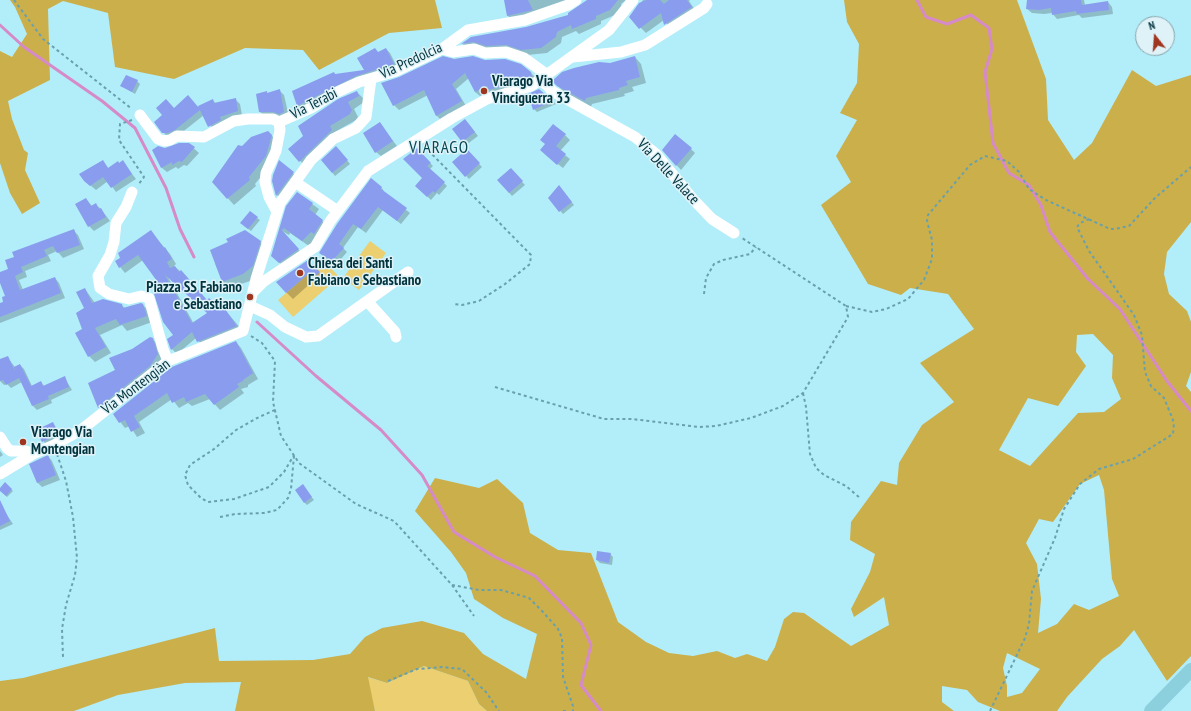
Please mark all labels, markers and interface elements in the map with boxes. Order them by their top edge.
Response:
north arrow [1135,16,1175,56]
text: N [1147,18,1157,33]
street label: Via Predolcia [377,39,445,83]
place label: Viarago Via Vinciguerra 33 [492,73,570,108]
street label: Via Terabi [287,84,341,124]
marker: Viarago Via Vinciguerra 33 [479,86,489,96]
street label: Via Delle Valace [633,136,703,208]
district label: VIARAGO [409,138,469,158]
place label: Chiesa dei Santi Fabiano e Sebastiano [308,255,421,290]
marker: Chiesa dei Santi Fabiano e Sebastiano [295,268,305,278]
place label: Piazza SS Fabiano e Sebastiano [146,279,242,314]
marker: Piazza SS Fabiano e Sebastiano [245,292,255,302]
street label: Via Montengiàn [98,355,174,419]
place label: Viarago Via Montengian [31,424,95,459]
marker: Viarago Via Montengian [18,437,28,447]

